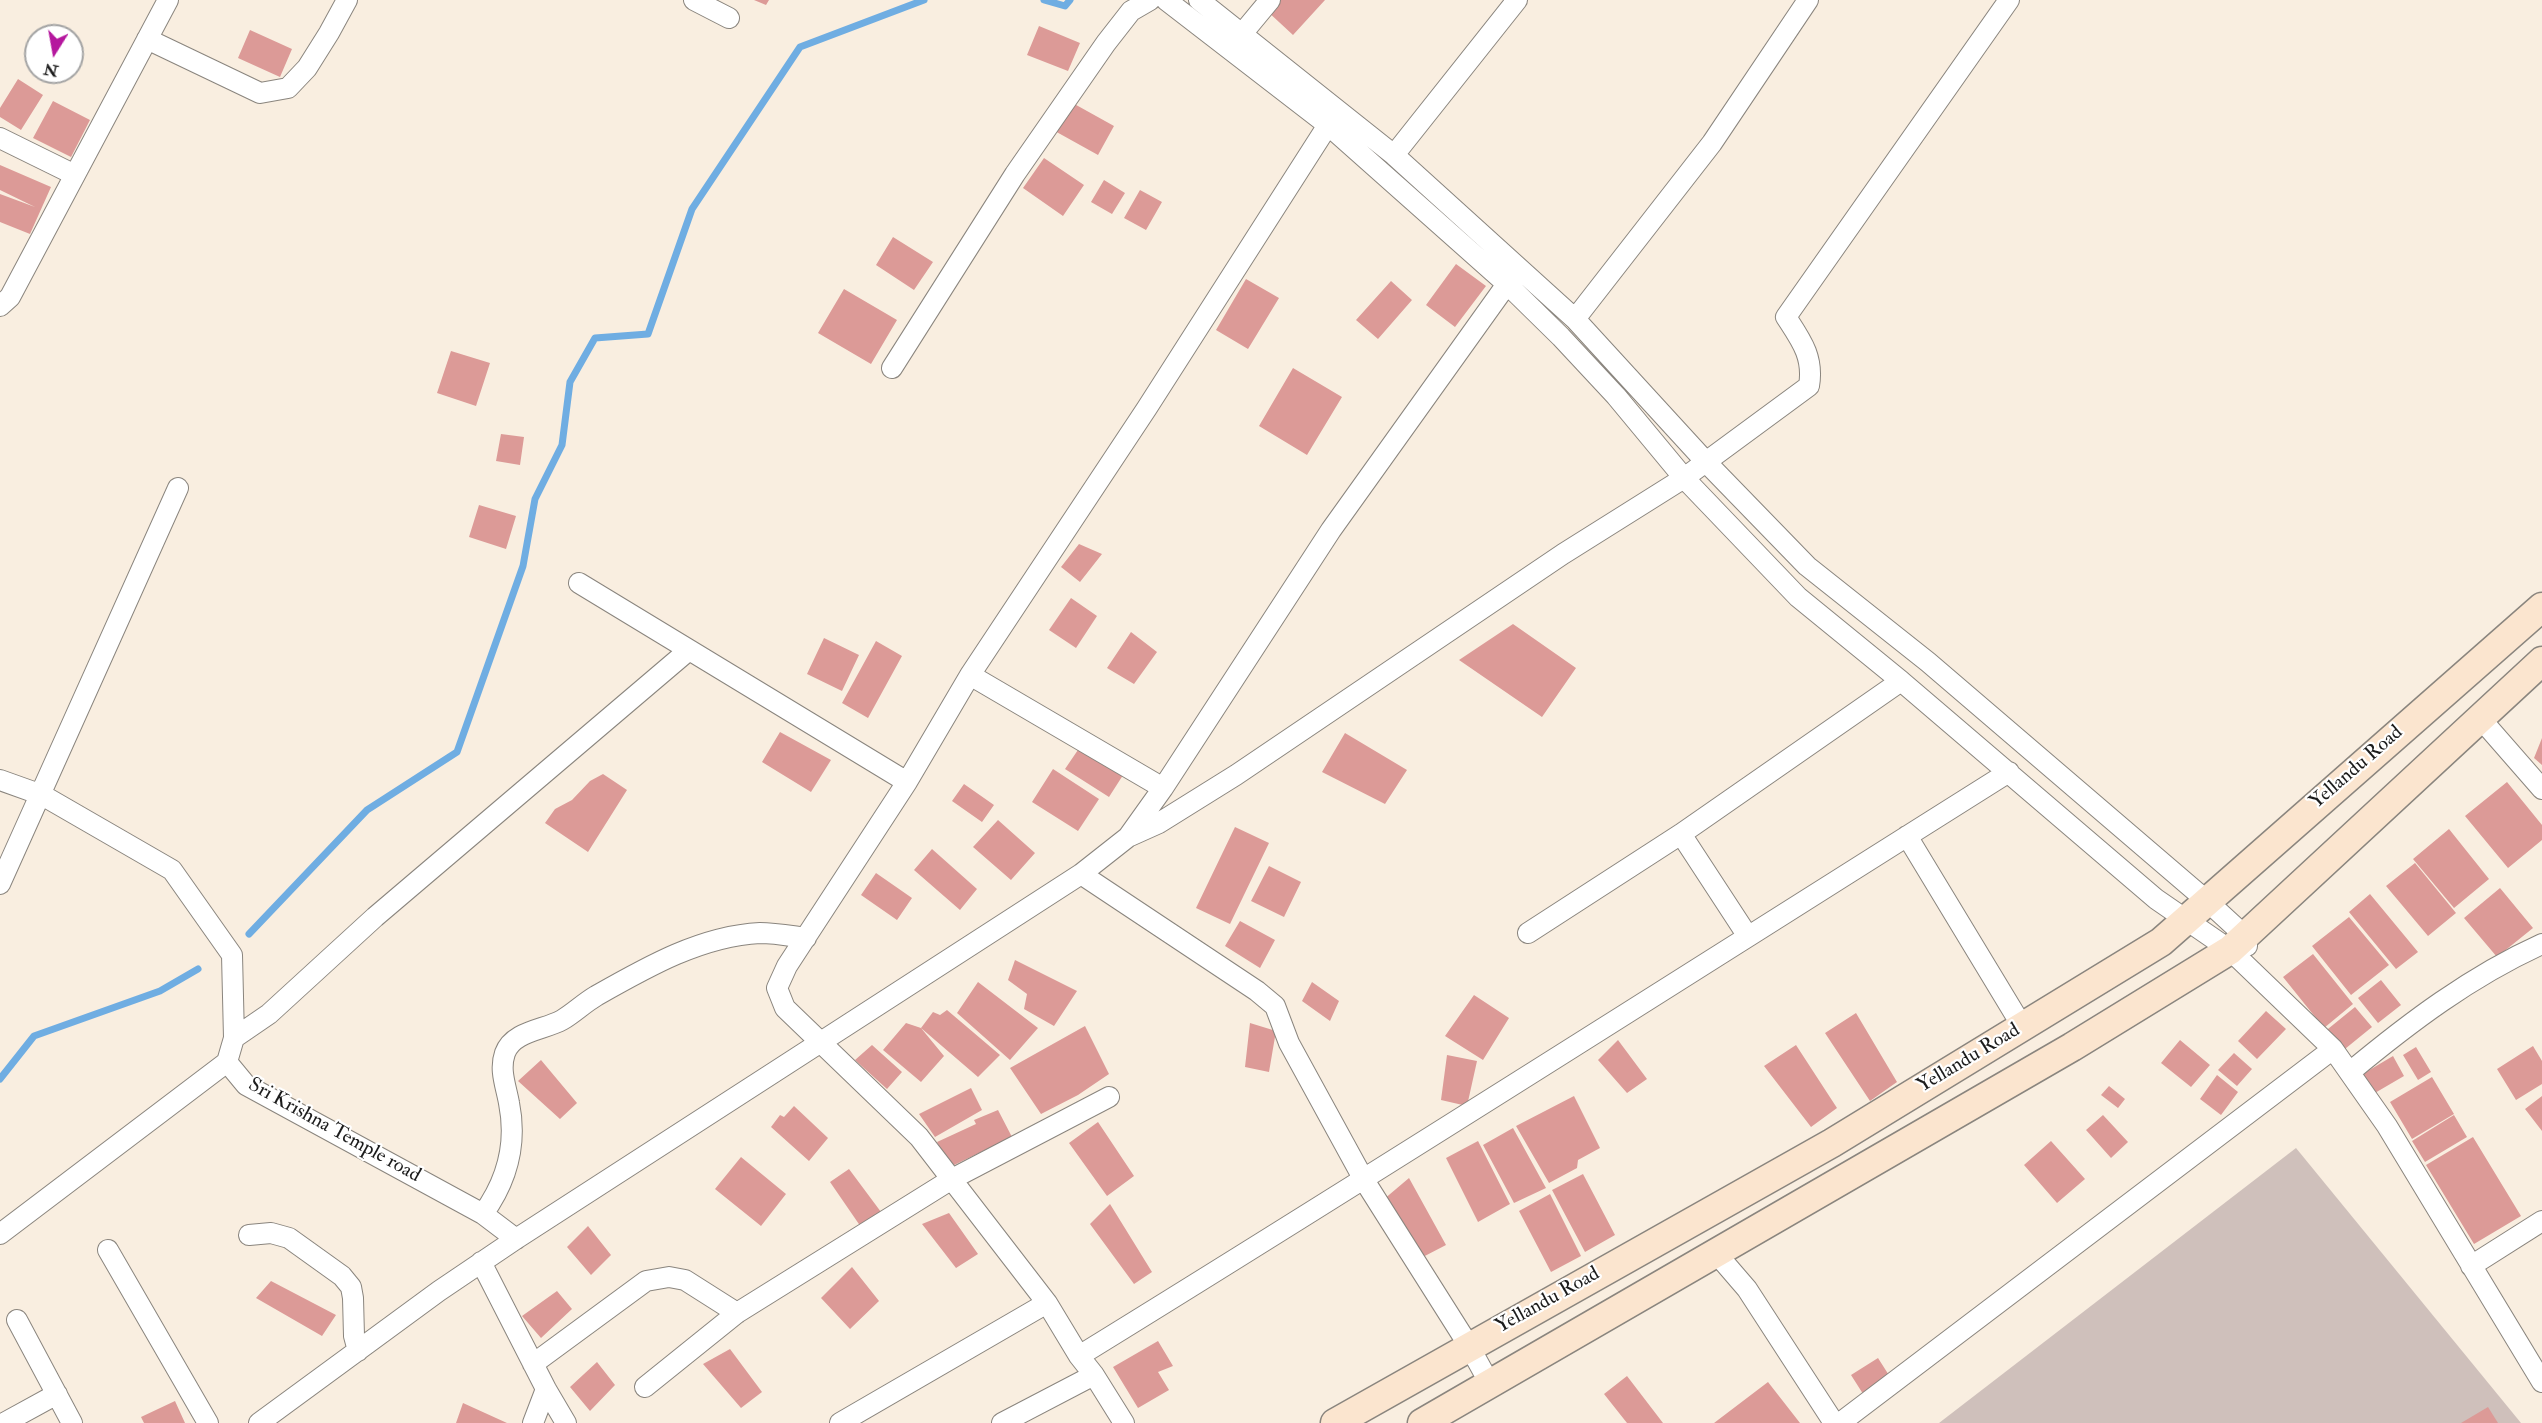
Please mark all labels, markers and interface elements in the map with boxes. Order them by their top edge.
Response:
north arrow [24,24,84,84]
text: N [42,59,60,81]
street label: Yellandu Road [2306,721,2408,815]
street label: Yellandu Road [1913,1019,2025,1099]
street label: Sri Krishna Temple road [244,1074,424,1188]
street label: Yellandu Road [1492,1263,1604,1339]

